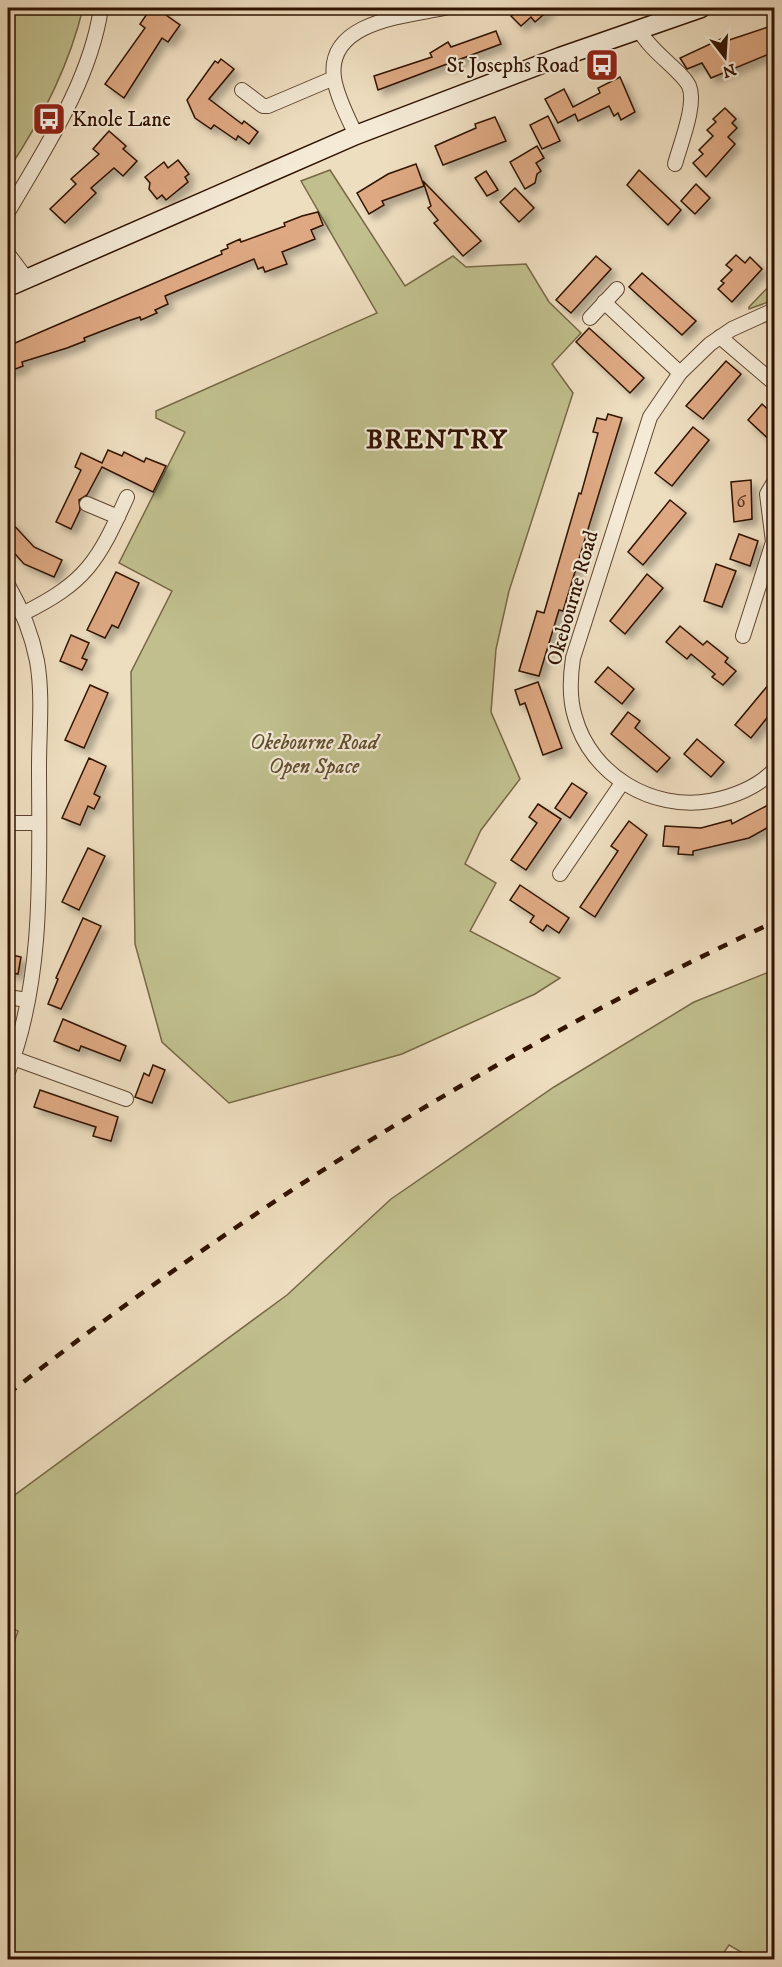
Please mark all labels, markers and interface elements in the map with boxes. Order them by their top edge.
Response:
north arrow [695,27,755,87]
bus stop icon: St Josephs Road [584,47,620,83]
place label: St Josephs Road [446,53,580,79]
text: N [720,59,738,82]
bus stop icon: Knole Lane [31,101,67,137]
place label: Knole Lane [72,107,171,133]
district label: BRENTRY [366,423,508,457]
house number: 6 [736,491,746,513]
street label: Okebourne Road [541,527,605,669]
park label: Okebourne Road Open Space [250,730,381,780]

